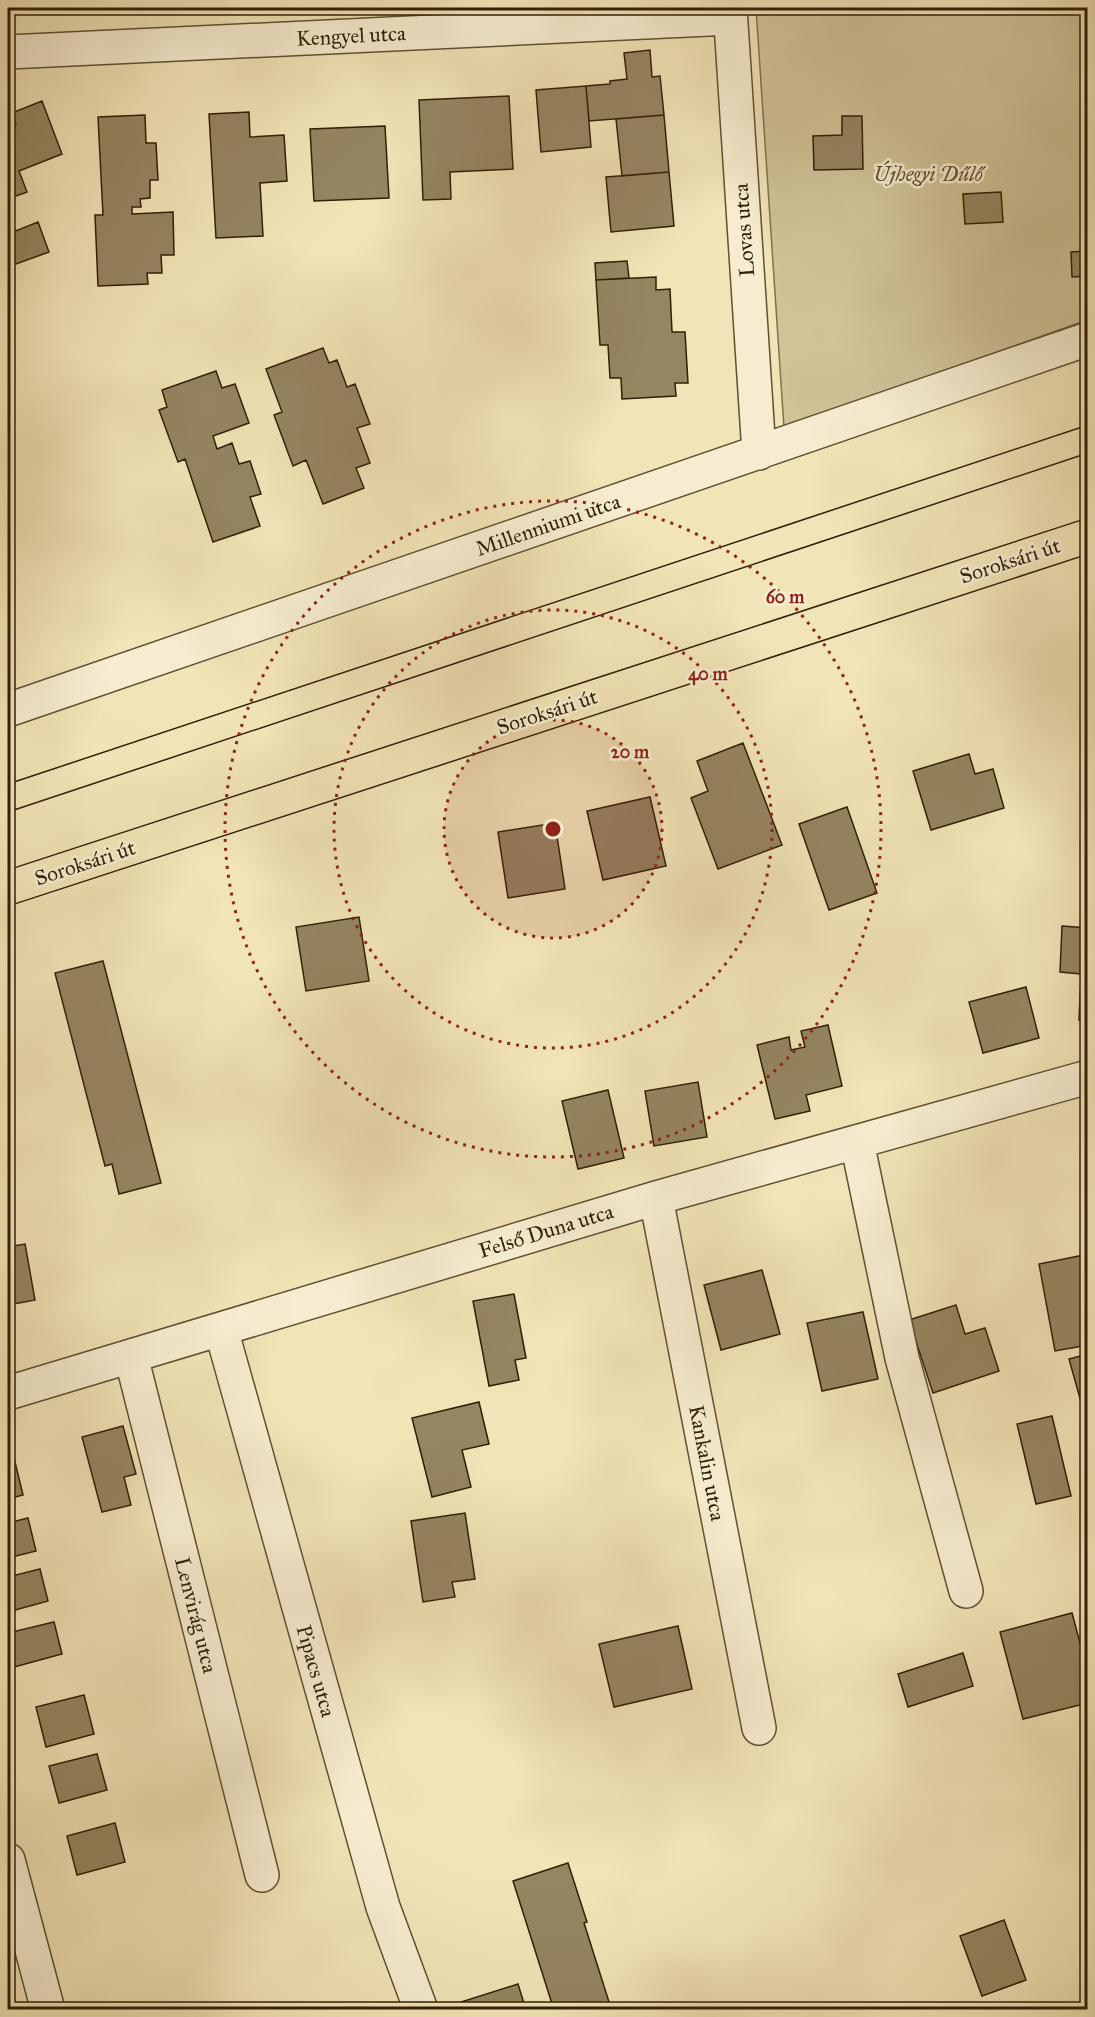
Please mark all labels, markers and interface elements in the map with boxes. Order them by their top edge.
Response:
street label: Kengyel utca [296,20,406,52]
park label: Újhegyi Dűlő [873,160,987,187]
street label: Lovas utca [728,182,760,278]
street label: Millenniumi utca [472,488,624,562]
street label: Soroksári út [956,532,1064,589]
text: 60 m [766,586,805,608]
text: 40 m [688,663,729,686]
street label: Soroksári út [493,683,601,740]
text: 20 m [611,741,650,763]
centre of rings [543,819,563,839]
street label: Soroksári út [31,834,139,891]
street label: Felső Duna utca [476,1198,617,1264]
street label: Kankalin utca [683,1403,731,1523]
street label: Lenvirág utca [169,1554,223,1676]
street label: Pipacs utca [290,1622,342,1720]

